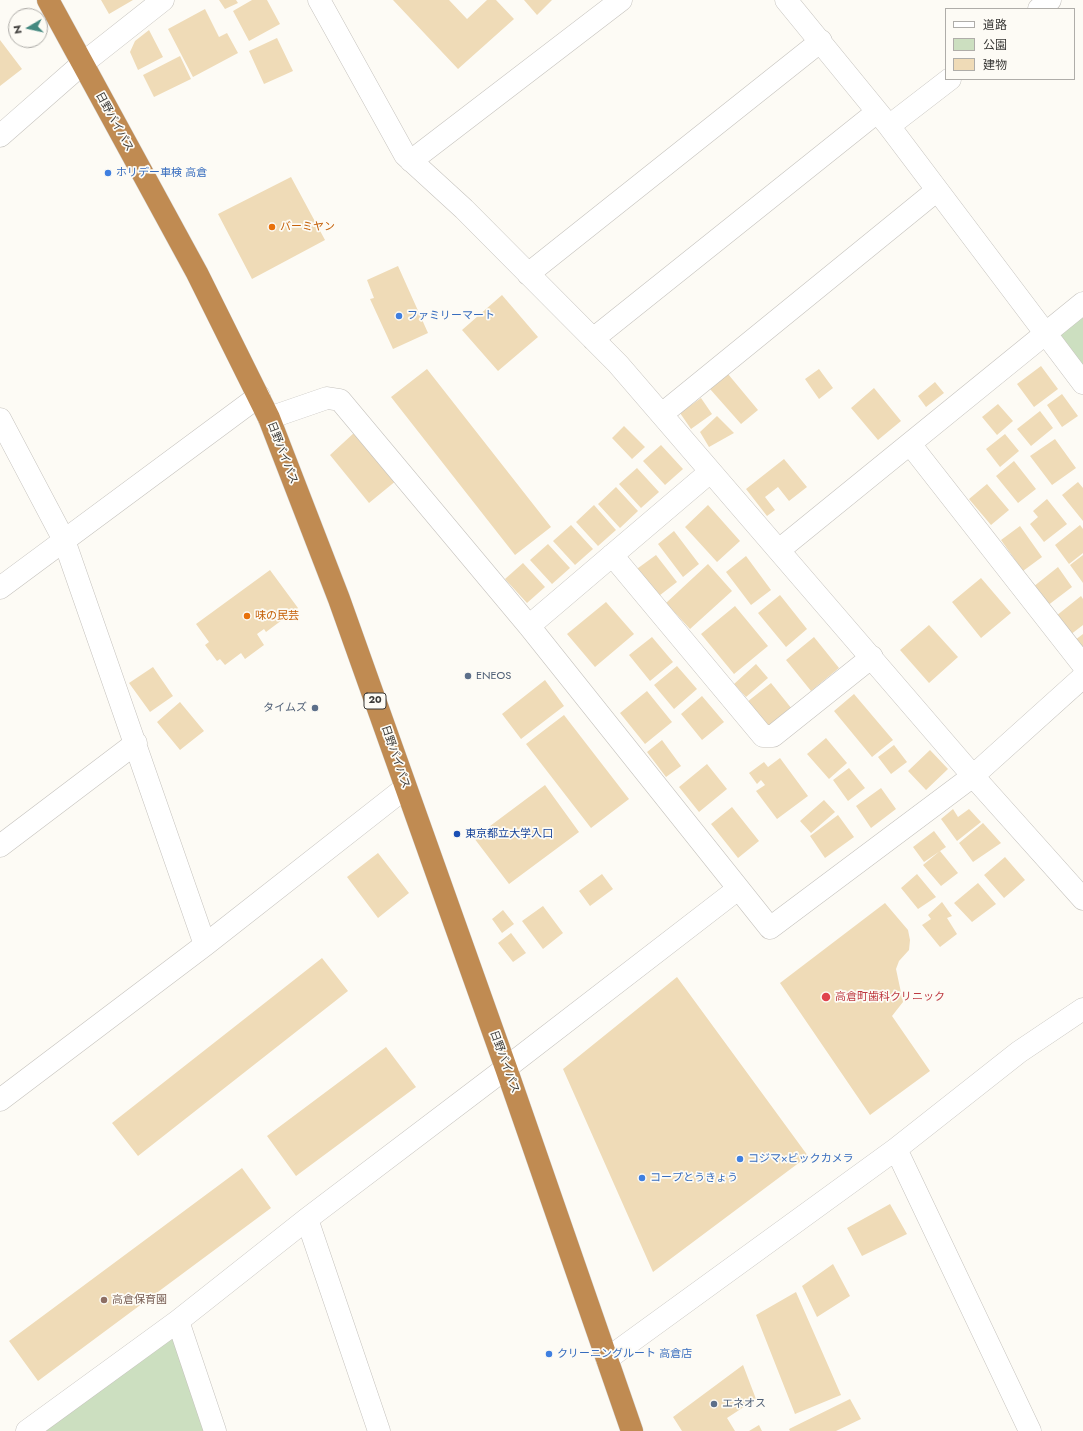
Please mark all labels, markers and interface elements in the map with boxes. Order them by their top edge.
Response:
north arrow [8,8,48,48]
legend [945,8,1075,80]
text: 道路 [983,16,1007,34]
text: N [9,24,26,35]
text: 公園 [983,36,1007,54]
text: 建物 [983,56,1007,74]
street label: 日野バイパス [92,90,136,154]
place label: ホリデー車検 高倉 [116,166,207,180]
marker: ホリデー車検 高倉 [103,168,113,178]
place label: バーミヤン [280,220,335,234]
marker: バーミヤン [267,222,277,232]
place label: ファミリーマート [407,309,495,323]
marker: ファミリーマート [394,311,404,321]
street label: 日野バイパス [264,420,300,486]
place label: 味の民芸 [255,609,299,623]
marker: 味の民芸 [242,611,252,621]
place label: ENEOS [476,669,511,683]
marker: ENEOS [463,671,473,681]
road number: 20 [364,693,386,709]
place label: タイムズ [263,701,307,715]
marker: タイムズ [310,703,320,713]
street label: 日野バイパス [378,724,412,790]
place label: 東京都立大学入口 [465,827,553,841]
marker: 東京都立大学入口 [452,829,462,839]
place label: 高倉町歯科クリニック [835,990,945,1004]
marker: 高倉町歯科クリニック [820,991,832,1003]
street label: 日野バイパス [487,1029,521,1095]
place label: コジマ×ビックカメラ [748,1152,854,1166]
marker: コジマ×ビックカメラ [735,1154,745,1164]
place label: コープとうきょう [650,1171,738,1185]
marker: コープとうきょう [637,1173,647,1183]
place label: 高倉保育園 [112,1293,167,1307]
marker: 高倉保育園 [99,1295,109,1305]
place label: クリーニングルート 高倉店 [557,1347,692,1361]
marker: クリーニングルート 高倉店 [544,1349,554,1359]
place label: エネオス [722,1397,766,1411]
marker: エネオス [709,1399,719,1409]

